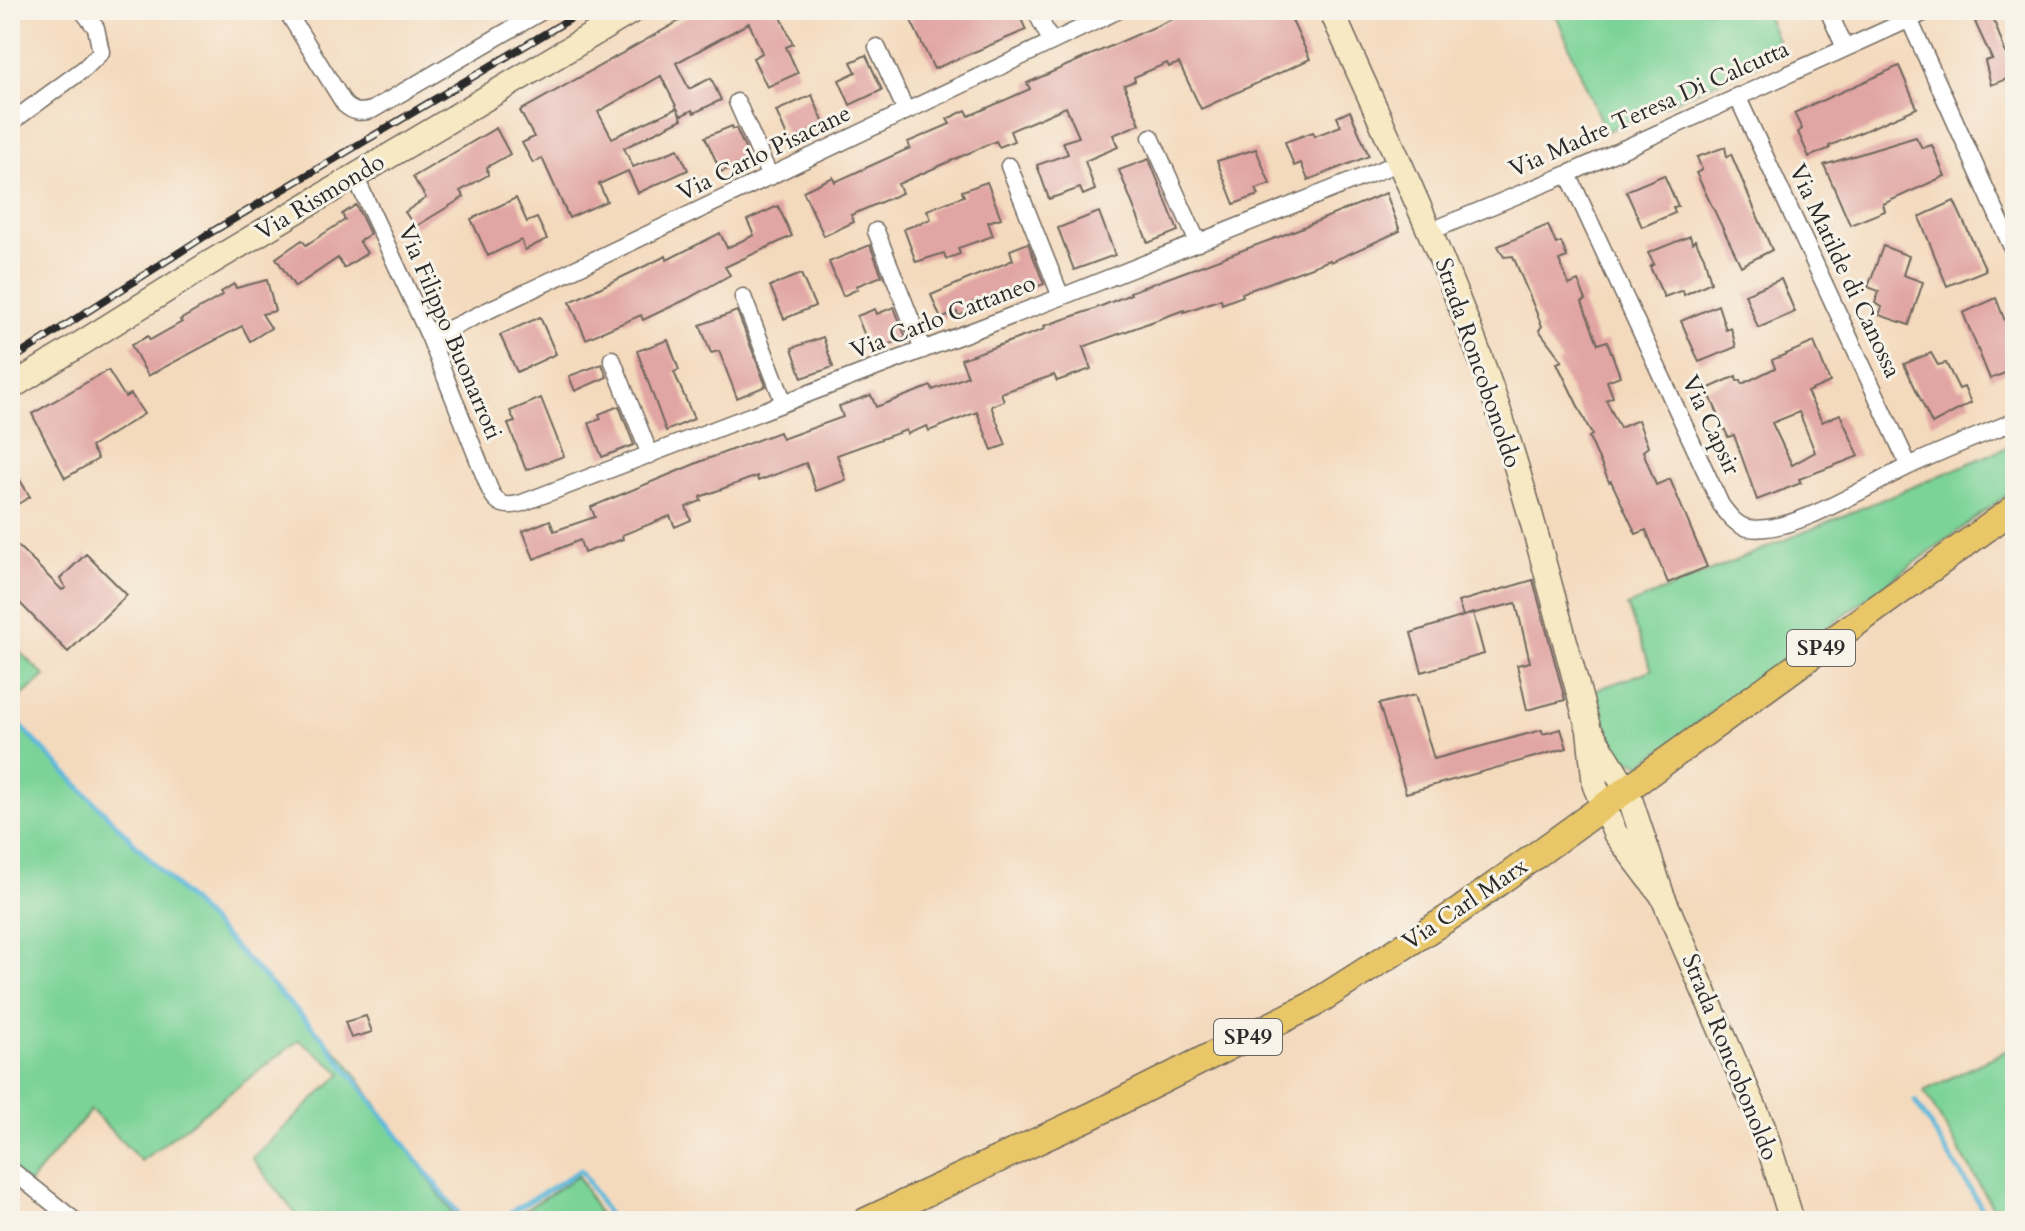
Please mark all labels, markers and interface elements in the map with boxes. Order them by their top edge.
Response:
street label: Via Madre Teresa Di Calcutta [1504,32,1795,186]
street label: Via Carlo Pisacane [672,97,856,209]
street label: Via Rismondo [249,145,391,249]
street label: Via Matilde di Canossa [1781,159,1909,384]
street label: Via Filippo Buonarroti [390,219,510,445]
street label: Strada Roncobonoldo [1427,254,1529,472]
street label: Via Carlo Cattaneo [846,266,1040,368]
street label: Via Capsir [1674,370,1749,480]
road number: SP49 [1787,630,1855,666]
street label: Via Carl Marx [1396,850,1534,958]
street label: Strada Roncobonoldo [1674,949,1786,1165]
road number: SP49 [1214,1019,1282,1055]

